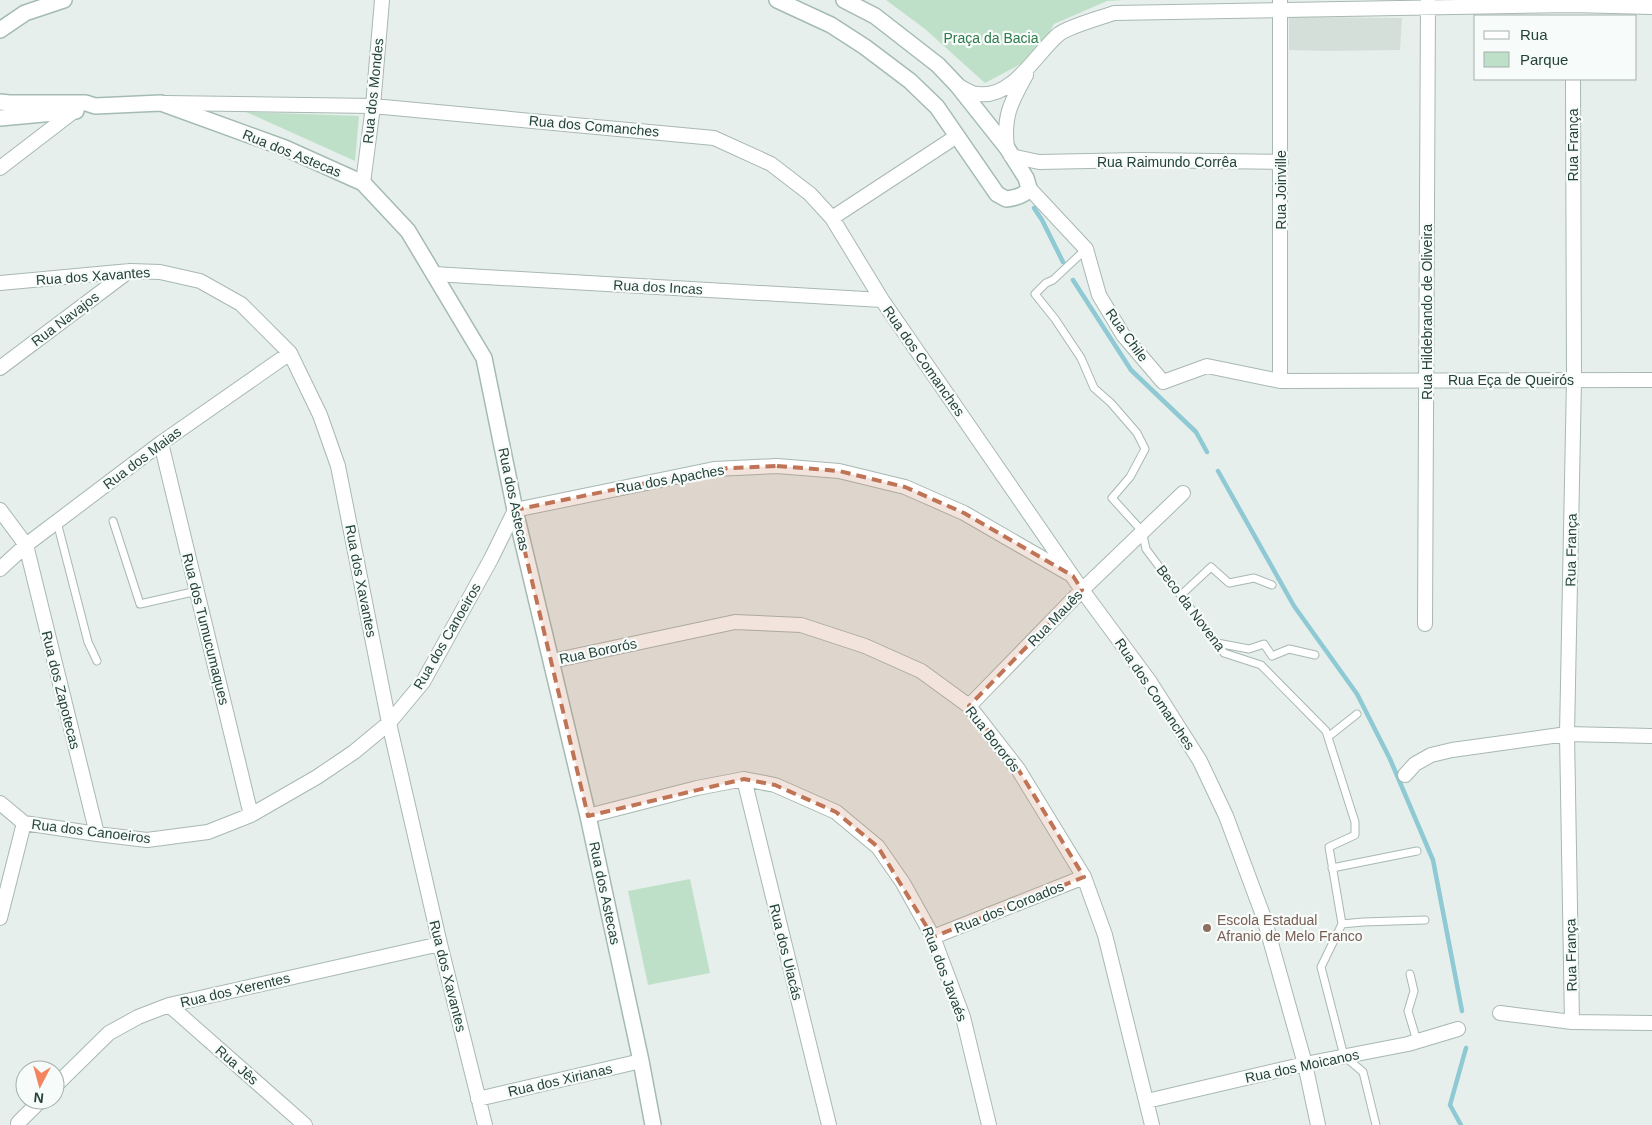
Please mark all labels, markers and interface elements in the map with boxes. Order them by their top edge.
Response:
legend [1474,15,1637,80]
text: Rua [1520,26,1548,43]
park label: Praça da Bacia [944,30,1039,46]
street label: Rua dos Mondes [360,38,386,144]
text: Parque [1520,51,1568,68]
street label: Rua França [1565,108,1581,182]
street label: Rua dos Comanches [528,112,660,140]
street label: Rua dos Astecas [240,126,344,180]
street label: Rua Joinville [1273,150,1289,230]
street label: Rua Raimundo Corrêa [1097,154,1237,170]
street label: Rua Hildebrando de Oliveira [1419,224,1435,400]
street label: Rua dos Xavantes [35,264,151,288]
street label: Rua dos Incas [613,277,703,297]
street label: Rua Navajos [28,288,102,350]
street label: Rua dos Comanches [880,303,968,419]
street label: Rua Chile [1102,305,1152,365]
street label: Rua Eça de Queirós [1448,372,1574,388]
street label: Rua dos Maias [100,424,184,492]
street label: Rua dos Astecas [495,446,533,552]
street label: Rua dos Apaches [615,462,725,496]
street label: Rua França [1562,513,1580,587]
street label: Rua dos Xavantes [342,523,380,639]
street label: Rua dos Tumucumaques [179,552,233,706]
street label: Beco da Novena [1153,562,1229,654]
street label: Rua dos Canoeiros [410,580,484,692]
street label: Rua Mauês [1024,587,1086,649]
street label: Rua dos Zapotecas [39,629,83,751]
street label: Rua Bororós [558,635,638,667]
street label: Rua dos Comanches [1112,635,1198,753]
street label: Rua Bororós [963,703,1023,775]
street label: Rua dos Canoeiros [31,816,151,846]
street label: Rua dos Astecas [586,840,624,946]
street label: Rua dos Coroados [952,878,1066,936]
street label: Rua dos Uiacás [766,902,806,1002]
place label: Escola Estadual Afranio de Melo Franco [1217,912,1363,944]
street label: Rua França [1562,918,1580,992]
street label: Rua dos Xavantes [426,919,470,1033]
marker: Escola Estadual Afranio de Melo Franco [1201,922,1213,934]
street label: Rua dos Javaés [920,924,970,1024]
street label: Rua dos Xerentes [179,970,291,1010]
street label: Rua Jês [212,1042,262,1088]
street label: Rua dos Moicanos [1244,1046,1360,1086]
north arrow [15,1060,65,1110]
street label: Rua dos Xirianas [506,1060,614,1100]
text: N [33,1089,45,1106]

